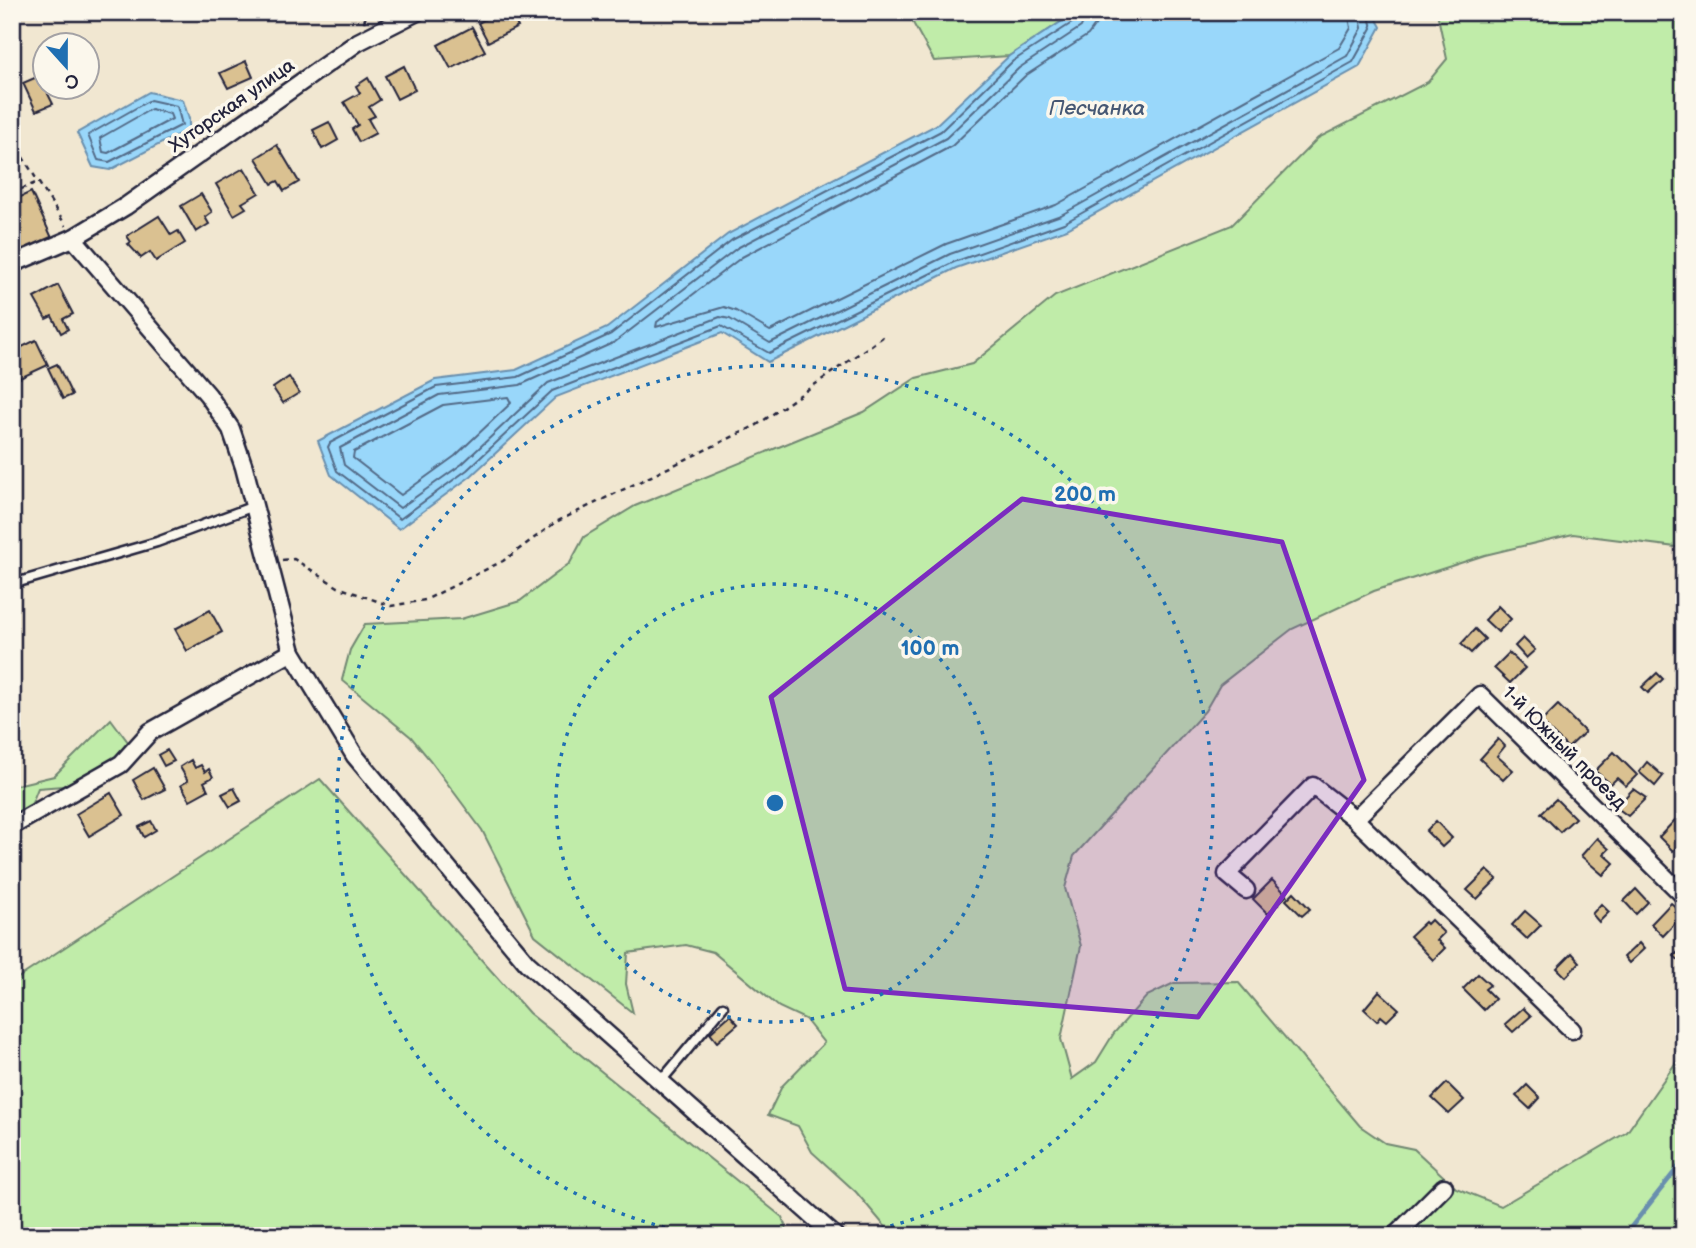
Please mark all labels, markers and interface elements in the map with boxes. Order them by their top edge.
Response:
north arrow [32,32,102,102]
street label: Хуторская улица [165,54,299,158]
text: С [61,67,82,94]
water label: Песчанка [1049,96,1145,121]
text: 200 m [1054,482,1116,507]
text: 100 m [901,636,959,661]
street label: 1-й Южный проезд [1497,681,1631,815]
centre of rings [763,791,787,815]

